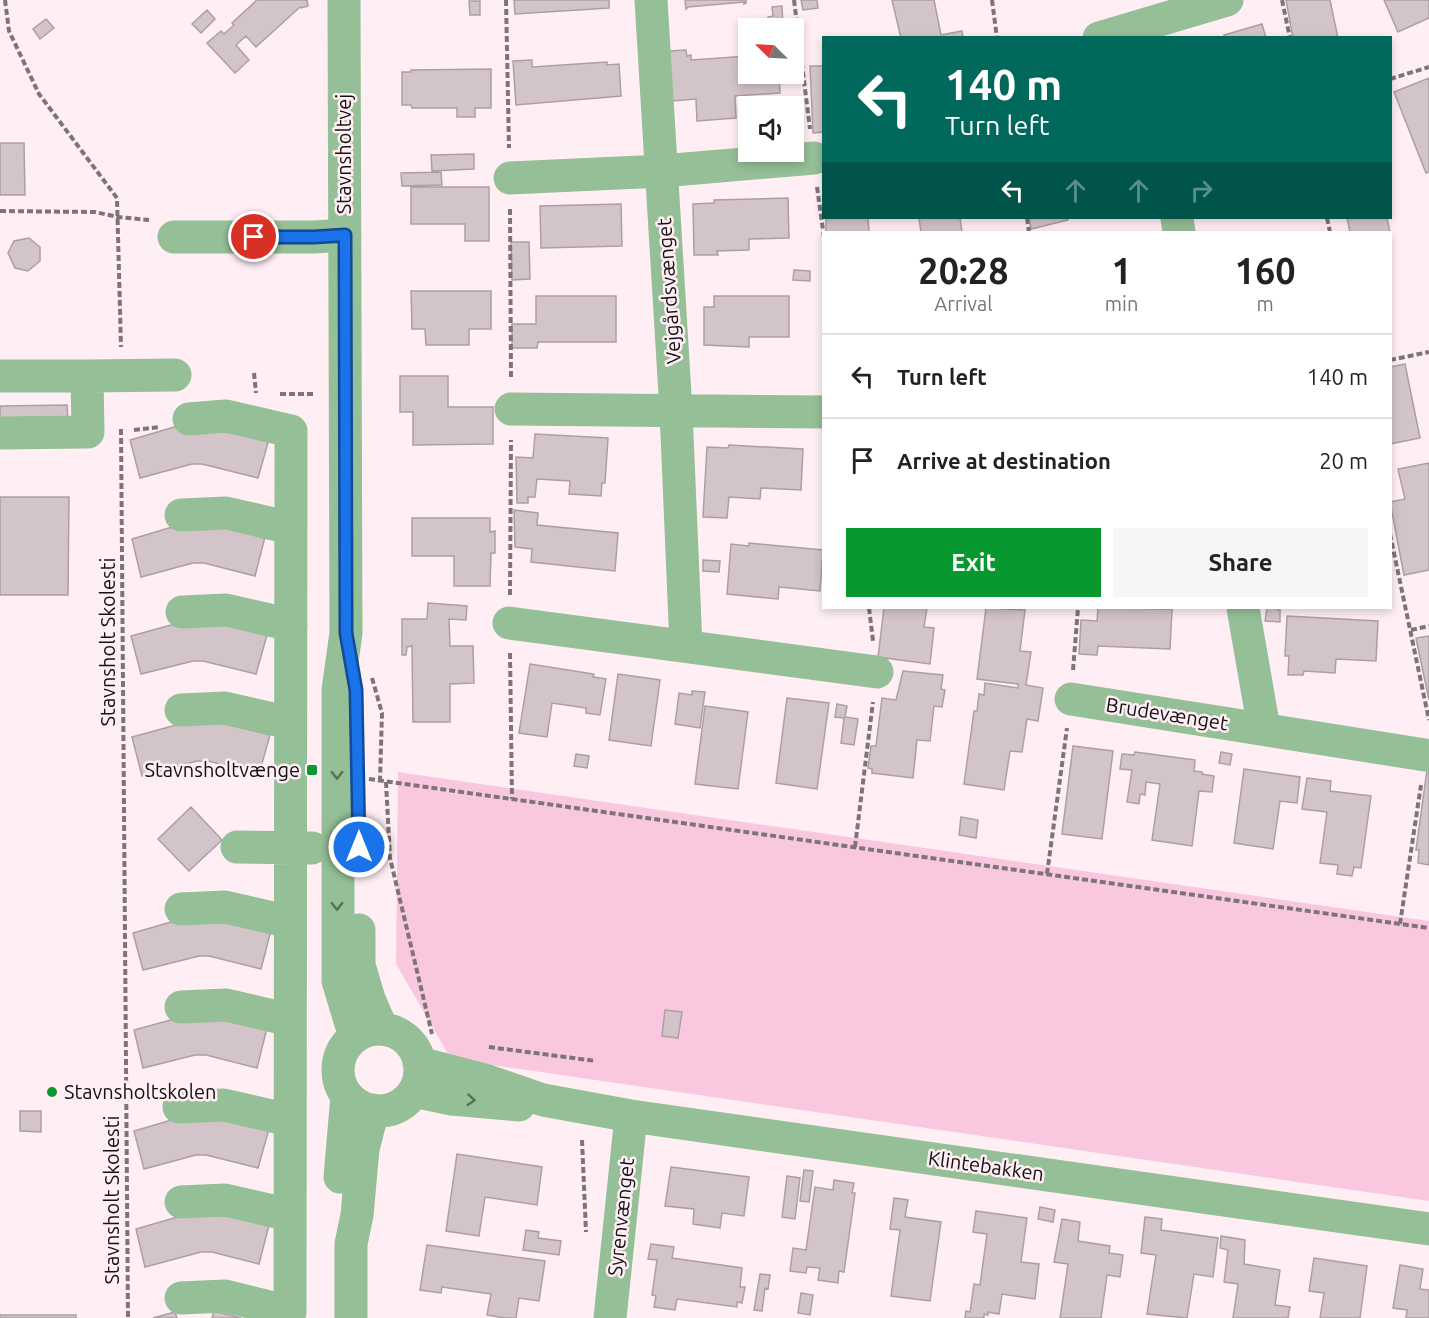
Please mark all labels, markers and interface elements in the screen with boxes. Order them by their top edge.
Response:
north arrow [738,18,804,84]
map controls [738,18,804,162]
icon: left [846,60,924,138]
text: 140 m [945,61,1062,108]
street label: Stavnsholtvej [332,94,355,214]
button: sound [738,96,804,162]
text: Turn left [945,110,1049,140]
icon: left [996,174,1029,207]
icon: ahead [1059,174,1092,207]
icon: ahead [1122,174,1155,207]
icon: right [1185,174,1218,207]
pin [228,211,279,262]
street label: Vejgårdsvænget [652,217,685,365]
icon: arrive [237,220,270,253]
text: 20:28 [918,250,1008,291]
text: 1 [1111,250,1132,291]
text: 160 [1235,250,1296,291]
text: Arrival [934,292,993,315]
text: min [1105,292,1138,315]
text: m [1257,292,1274,315]
icon: left [846,360,879,393]
text: Turn left [897,364,987,389]
text: 140 m [1307,364,1368,389]
icon: arrive [846,444,879,477]
text: Arrive at destination [897,448,1111,473]
text: 20 m [1319,448,1368,473]
button: Exit [846,528,1101,597]
button: Share [1113,528,1368,597]
street label: Stavnsholt Skolesti [96,558,119,726]
street label: Brudevænget [1104,693,1230,735]
place label: Stavnsholtvænge [145,758,300,781]
marker: Stavnsholtvænge [305,763,319,777]
one-way arrow [331,770,343,779]
position arrow [327,815,391,879]
one-way arrow [331,901,343,910]
place label: Stavnsholtskolen [64,1080,216,1103]
marker: Stavnsholtskolen [45,1085,59,1099]
one-way arrow [467,1093,476,1106]
street label: Stavnsholt Skolesti [100,1116,123,1284]
street label: Klintebakken [927,1146,1046,1185]
street label: Syrenvænget [603,1157,638,1277]

